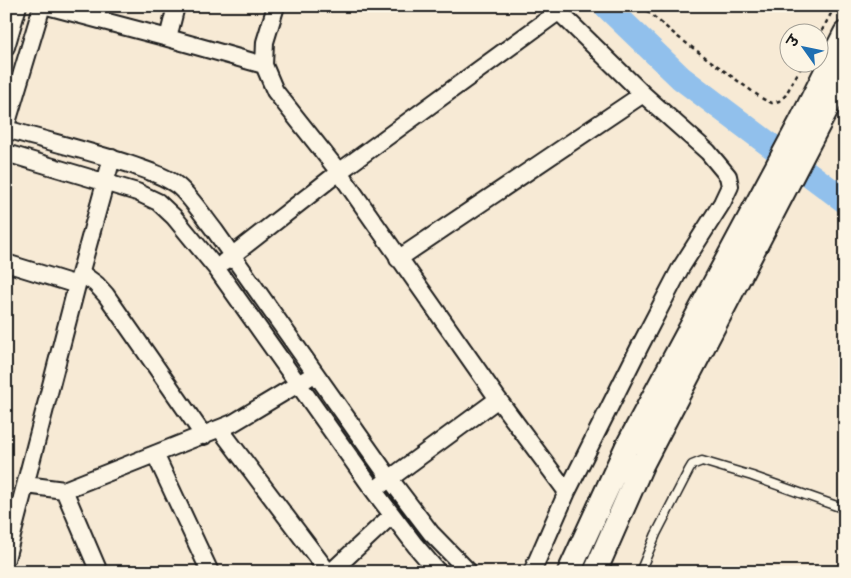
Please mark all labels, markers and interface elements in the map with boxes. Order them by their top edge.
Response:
north arrow [778,22,828,72]
text: उ [784,32,806,52]

